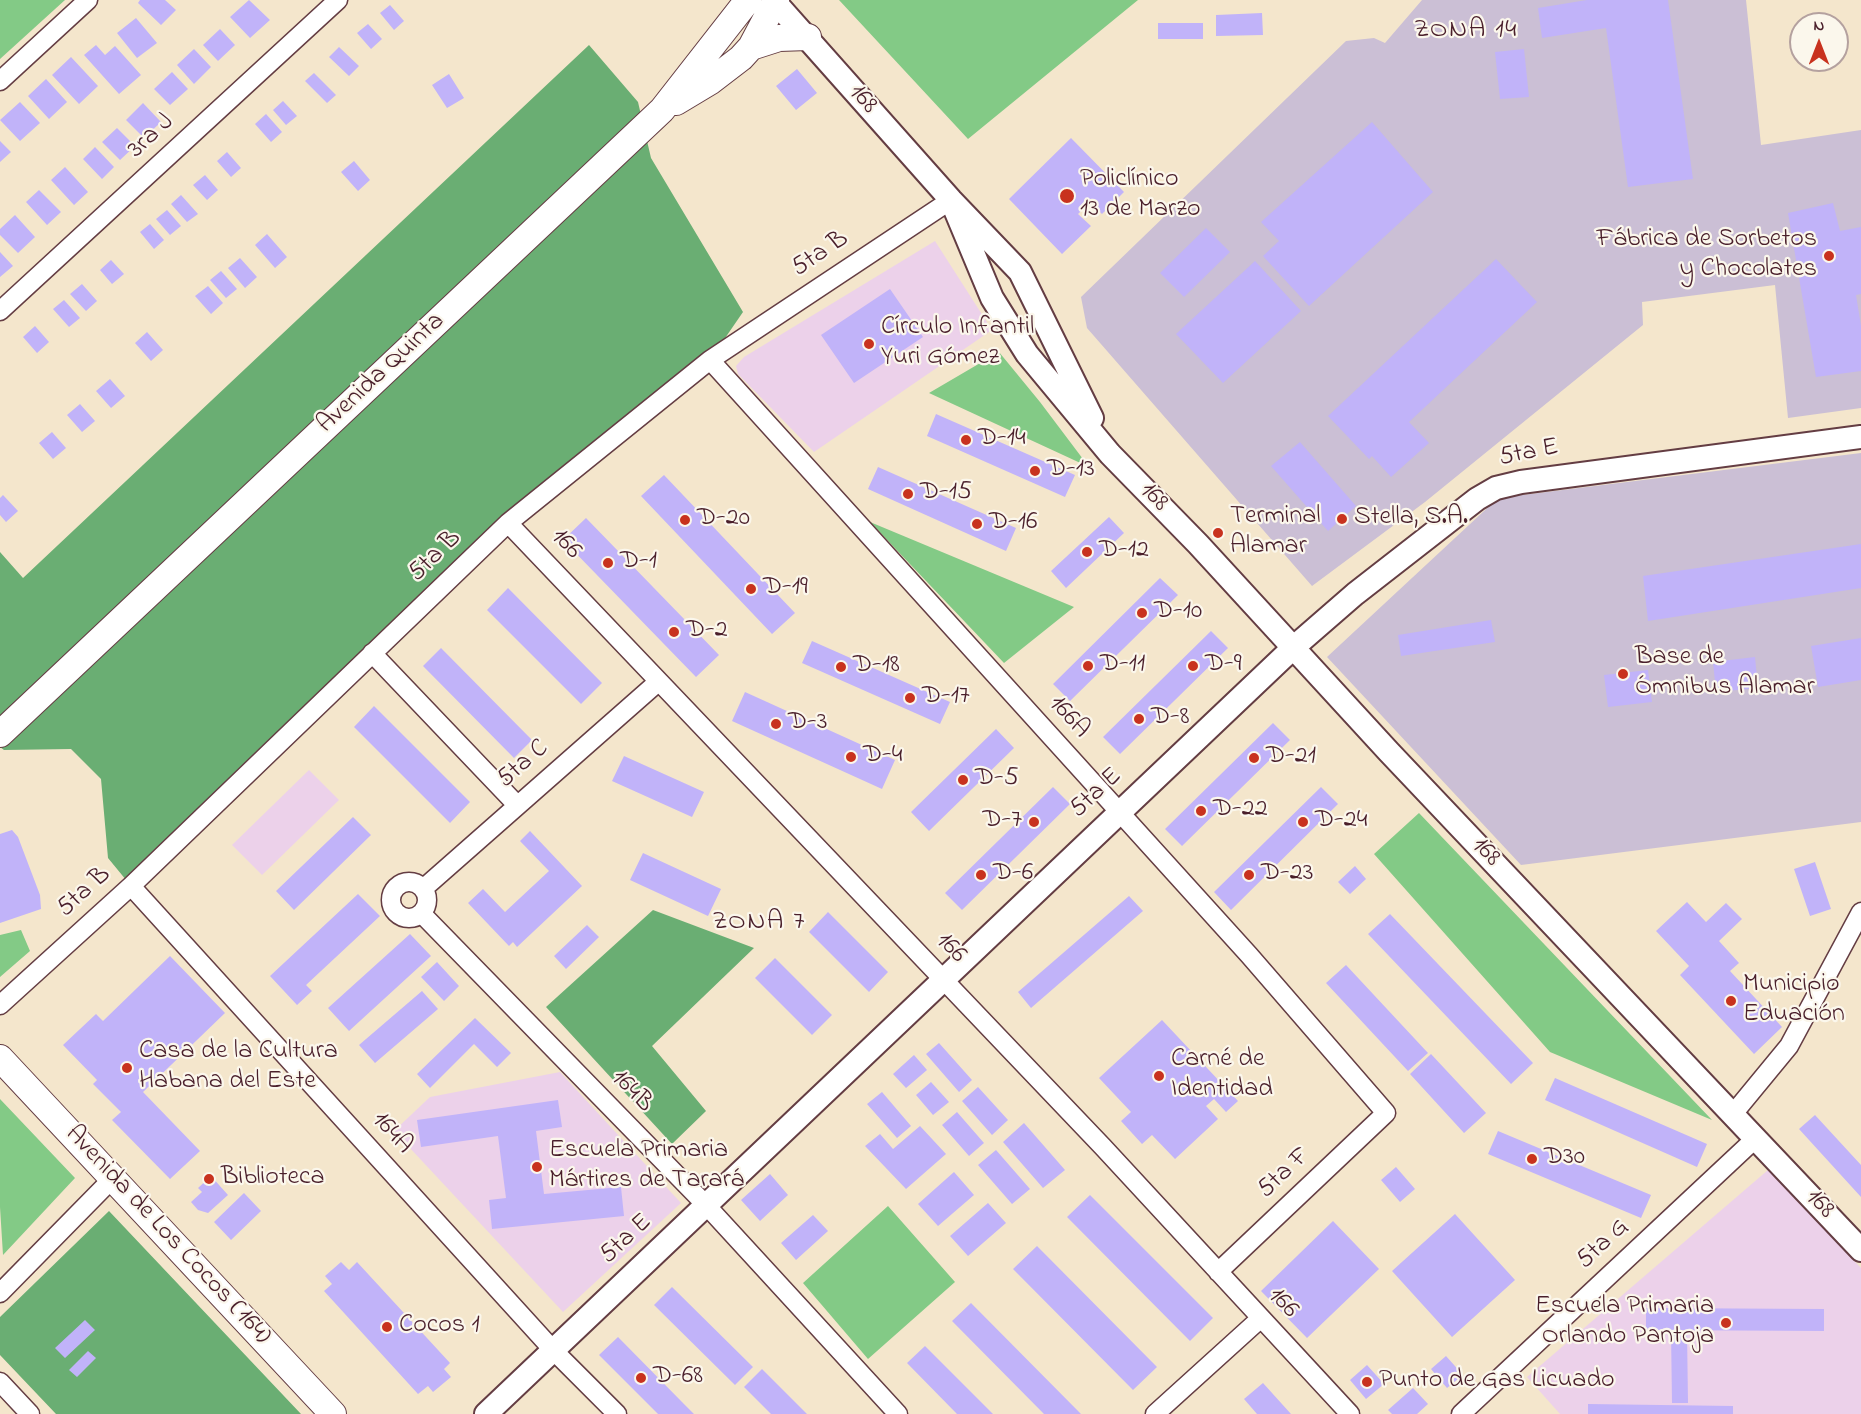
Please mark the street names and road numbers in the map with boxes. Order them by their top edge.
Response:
street label: 168 [841,79,883,121]
street label: 3ra J [122,108,182,166]
street label: 5ta B [787,225,855,285]
street label: Avenida Quinta [312,307,452,441]
street label: 5ta E [1497,433,1561,475]
street label: 168 [1132,477,1174,519]
street label: 166 [543,523,587,567]
street label: 5ta B [403,524,469,590]
street label: 166A [1041,690,1095,746]
street label: 5ta C [492,734,556,796]
street label: 5ta E [1064,762,1130,826]
street label: 168 [1464,832,1506,874]
street label: 5ta B [52,861,118,925]
street label: 166 [928,927,972,971]
street label: 164B [603,1064,659,1120]
street label: 164A [364,1106,418,1162]
street label: Avenida de Los Cocos (164) [57,1120,277,1352]
street label: 5ta F [1252,1142,1318,1206]
street label: 168 [1798,1184,1840,1226]
street label: 5ta E [594,1208,660,1272]
street label: 5ta G [1571,1213,1637,1277]
street label: 166 [1260,1282,1304,1326]

